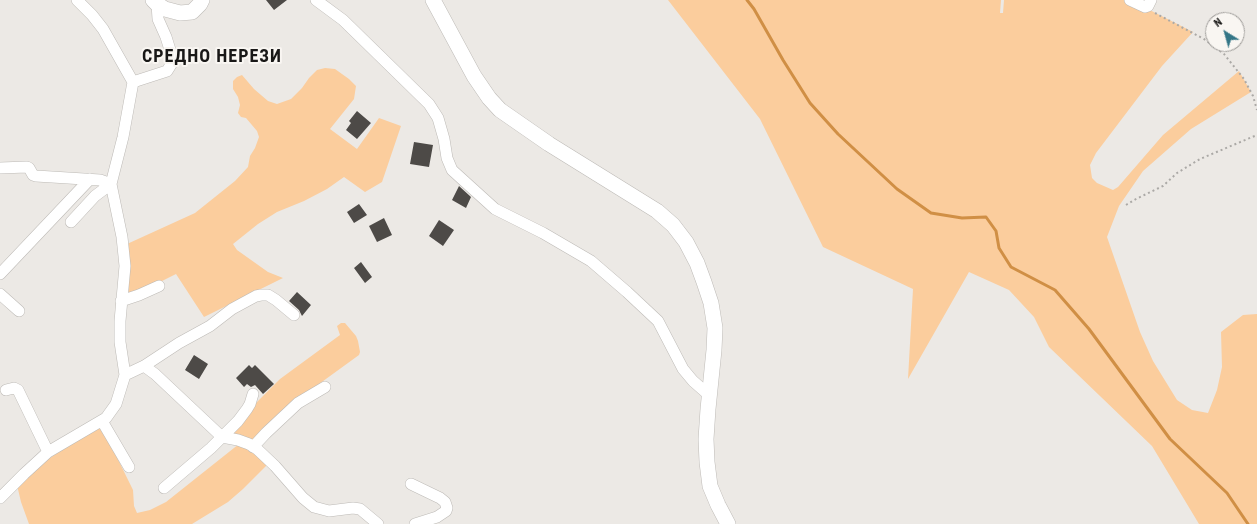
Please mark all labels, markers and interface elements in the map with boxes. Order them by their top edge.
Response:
north arrow [1205,12,1245,52]
text: N [1211,16,1225,30]
district label: СРЕДНО НЕРЕЗИ [142,46,282,68]

